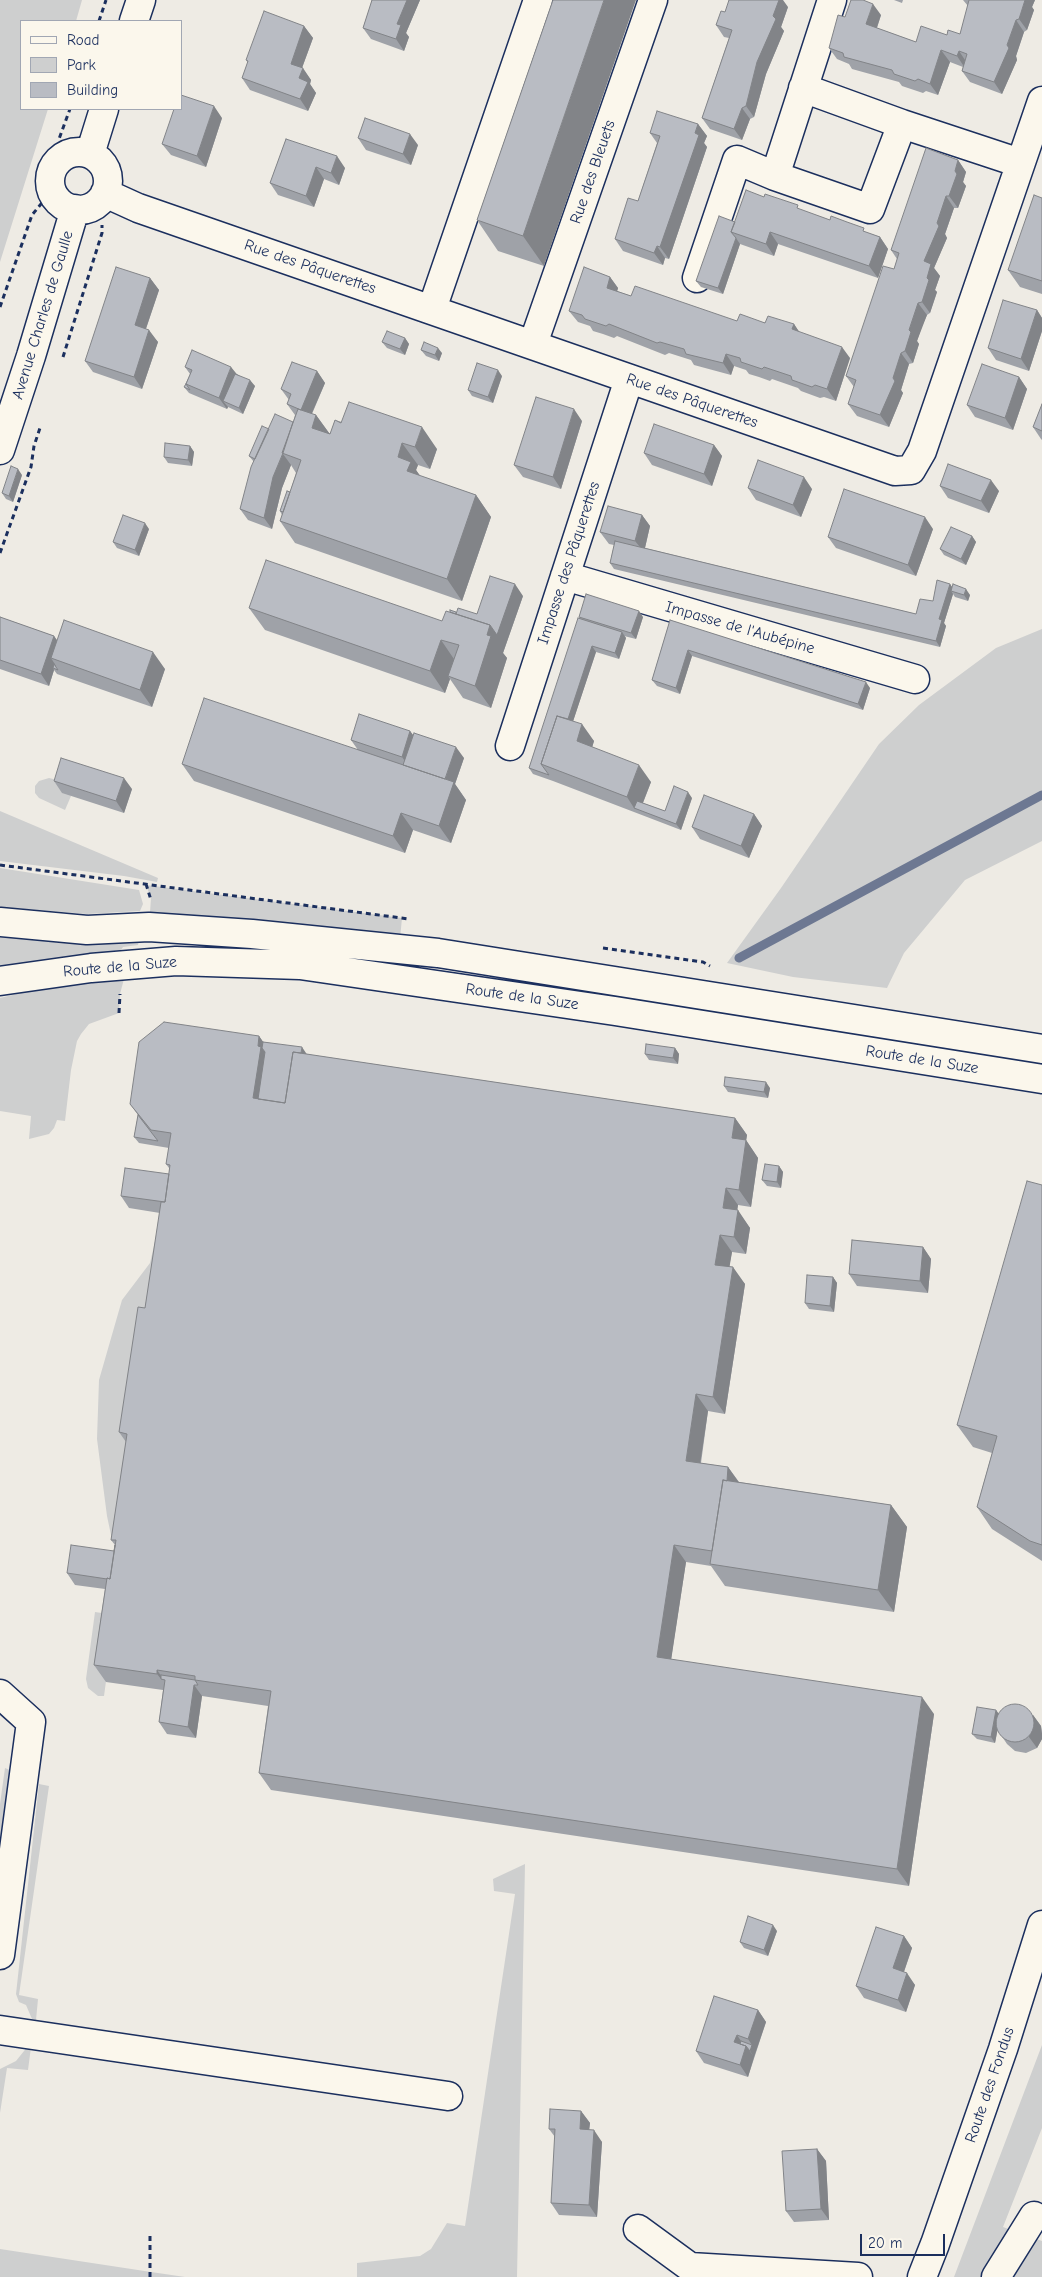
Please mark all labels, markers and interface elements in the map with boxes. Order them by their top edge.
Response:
legend [20,20,182,110]
text: Road [67,31,99,49]
text: Park [67,56,96,74]
text: Building [67,81,118,99]
street label: Rue des Bleuets [566,118,620,226]
street label: Avenue Charles de Gaulle [8,228,78,402]
street label: Rue des Pâquerettes [242,235,378,299]
street label: Rue des Pâquerettes [624,369,760,433]
street label: Impasse des Pâquerettes [534,479,604,647]
street label: Impasse de l'Aubépine [663,597,817,659]
street label: Route de la Suze [62,952,178,982]
street label: Route de la Suze [464,980,580,1014]
street label: Route de la Suze [864,1042,980,1078]
street label: Route des Fondus [961,2025,1019,2145]
scale bar [862,2224,947,2256]
text: 20 m [868,2234,902,2252]

